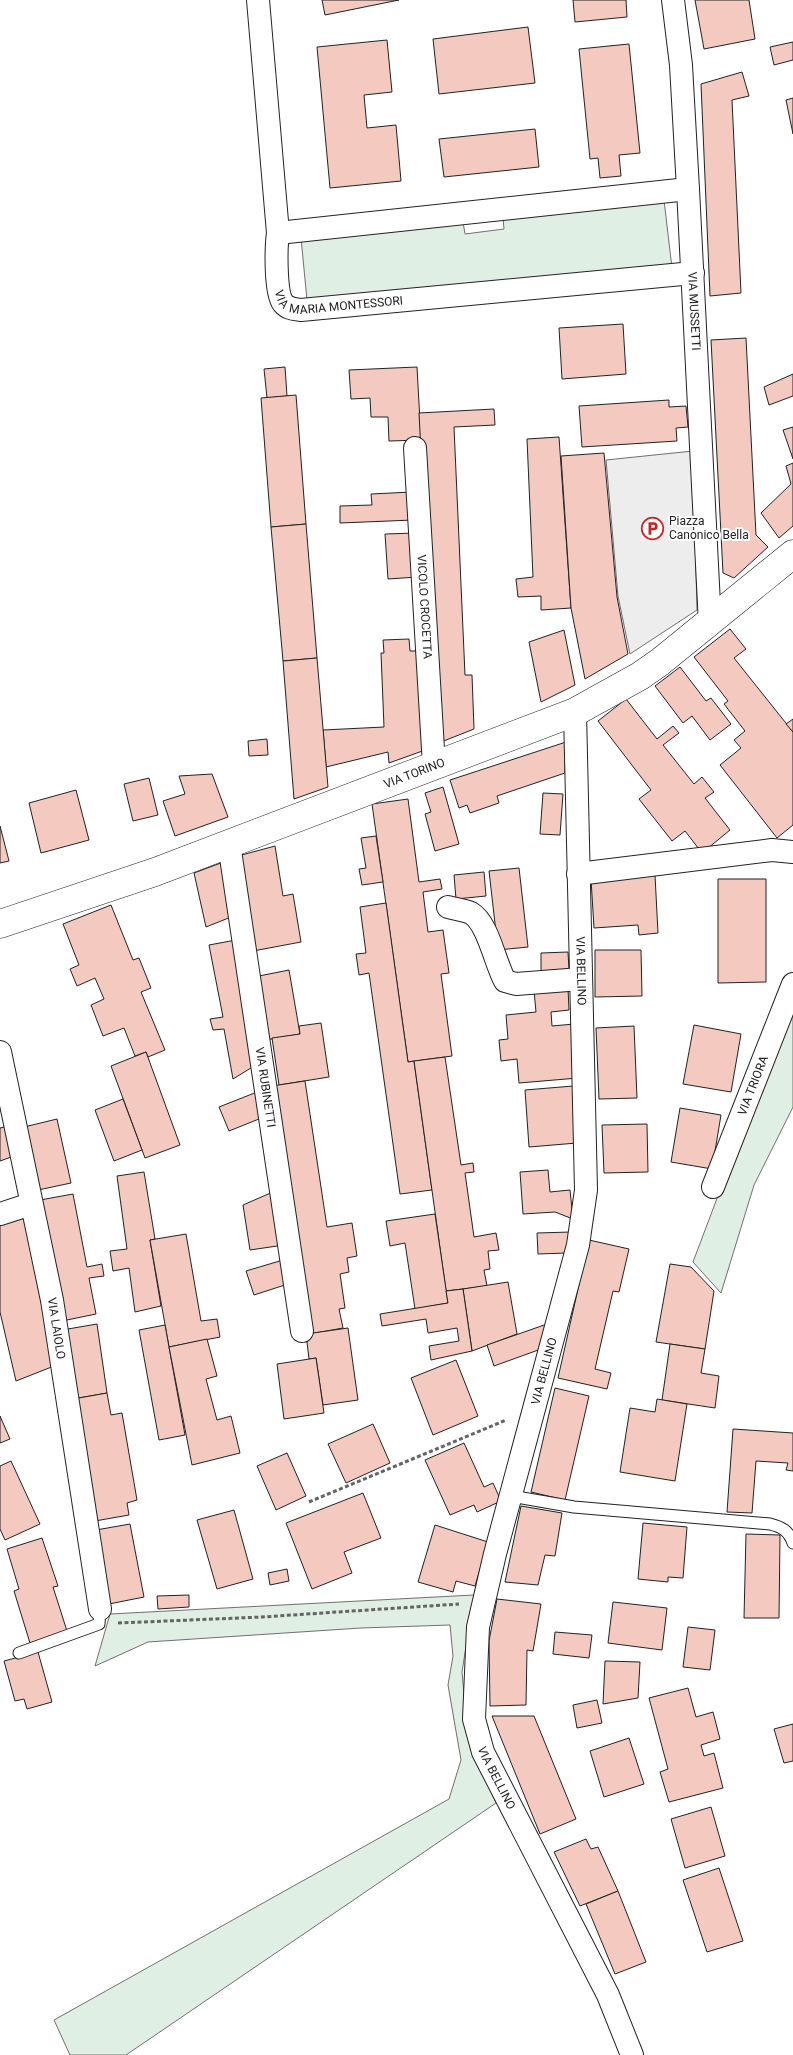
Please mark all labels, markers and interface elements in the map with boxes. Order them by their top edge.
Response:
street label: VIA MUSSETTI [685,271,703,351]
street label: VIA MARIA MONTESSORI [272,289,404,317]
place label: Piazza Canonico Bella [669,514,749,542]
parking icon: Piazza Canonico Bella [641,516,665,540]
street label: VICOLO CROCETTA [414,554,435,659]
street label: VIA TORINO [382,755,447,791]
street label: VIA BELLINO [573,936,589,1006]
street label: VIA RUBINETTI [253,1046,278,1128]
street label: VIA TRIORA [735,1054,771,1117]
street label: VIA LAIOLO [45,1296,68,1360]
street label: VIA BELLINO [528,1336,560,1406]
street label: VIA BELLINO [475,1745,518,1812]

